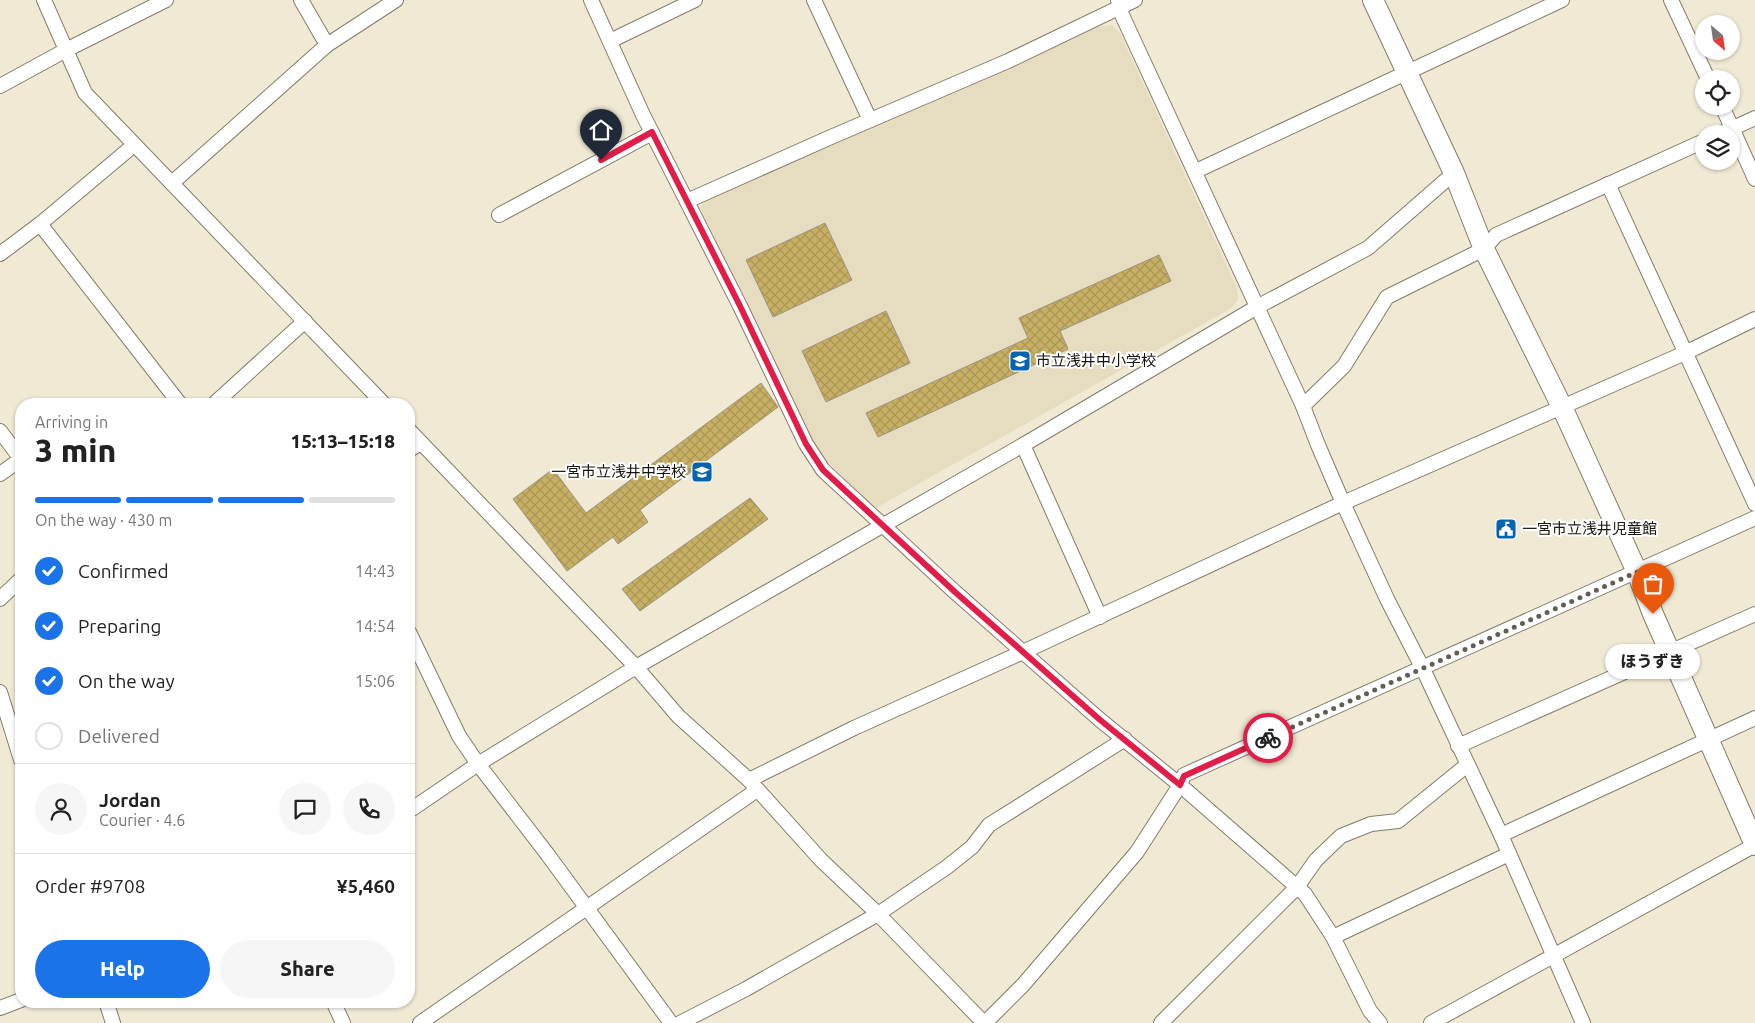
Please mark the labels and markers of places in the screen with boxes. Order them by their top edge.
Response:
pin [580,109,622,160]
school or university icon: 市立浅井中小学校 [1008,349,1032,373]
place label: 市立浅井中小学校 [1036,352,1156,369]
school or university icon: 一宮市立浅井中学校 [690,460,714,484]
place label: 一宮市立浅井中学校 [551,463,686,480]
public building icon: 一宮市立浅井児童館 [1494,517,1518,541]
place label: 一宮市立浅井児童館 [1522,520,1657,537]
pin [1632,563,1674,614]
callout: ほうずき [1606,644,1700,679]

